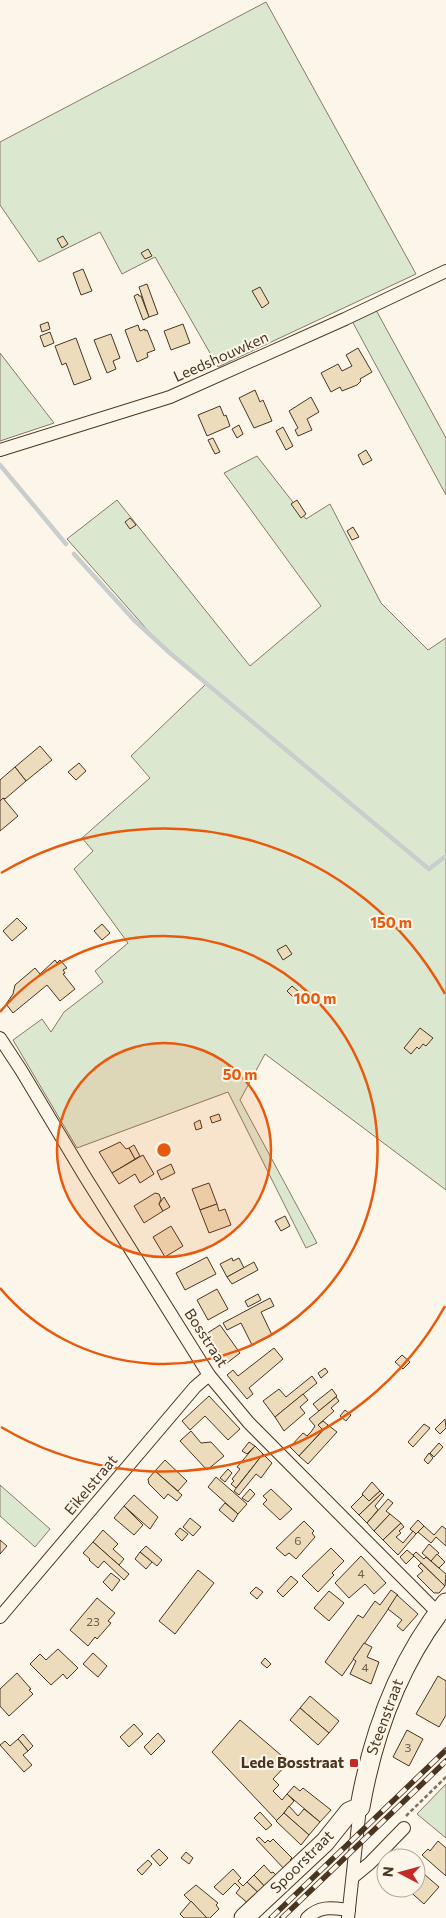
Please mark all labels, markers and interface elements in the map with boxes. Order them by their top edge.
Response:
street label: Leedshouwken [170,327,271,385]
text: 150 m [370,913,412,931]
text: 100 m [294,989,336,1007]
text: 50 m [223,1065,257,1083]
centre of rings [155,1141,173,1159]
street label: Bosstraat [181,1305,232,1370]
street label: Eikelstraat [60,1451,121,1518]
house number: 6 [294,1533,302,1547]
house number: 4 [357,1566,365,1580]
house number: 23 [86,1614,100,1628]
house number: 4 [361,1660,369,1674]
street label: Steenstraat [362,1676,406,1757]
house number: 3 [405,1740,412,1754]
place label: Lede Bosstraat [241,1753,344,1771]
marker: Lede Bosstraat [348,1757,360,1769]
street label: Spoorstraat [266,1826,337,1897]
north arrow [376,1848,426,1898]
text: N [379,1865,397,1878]

